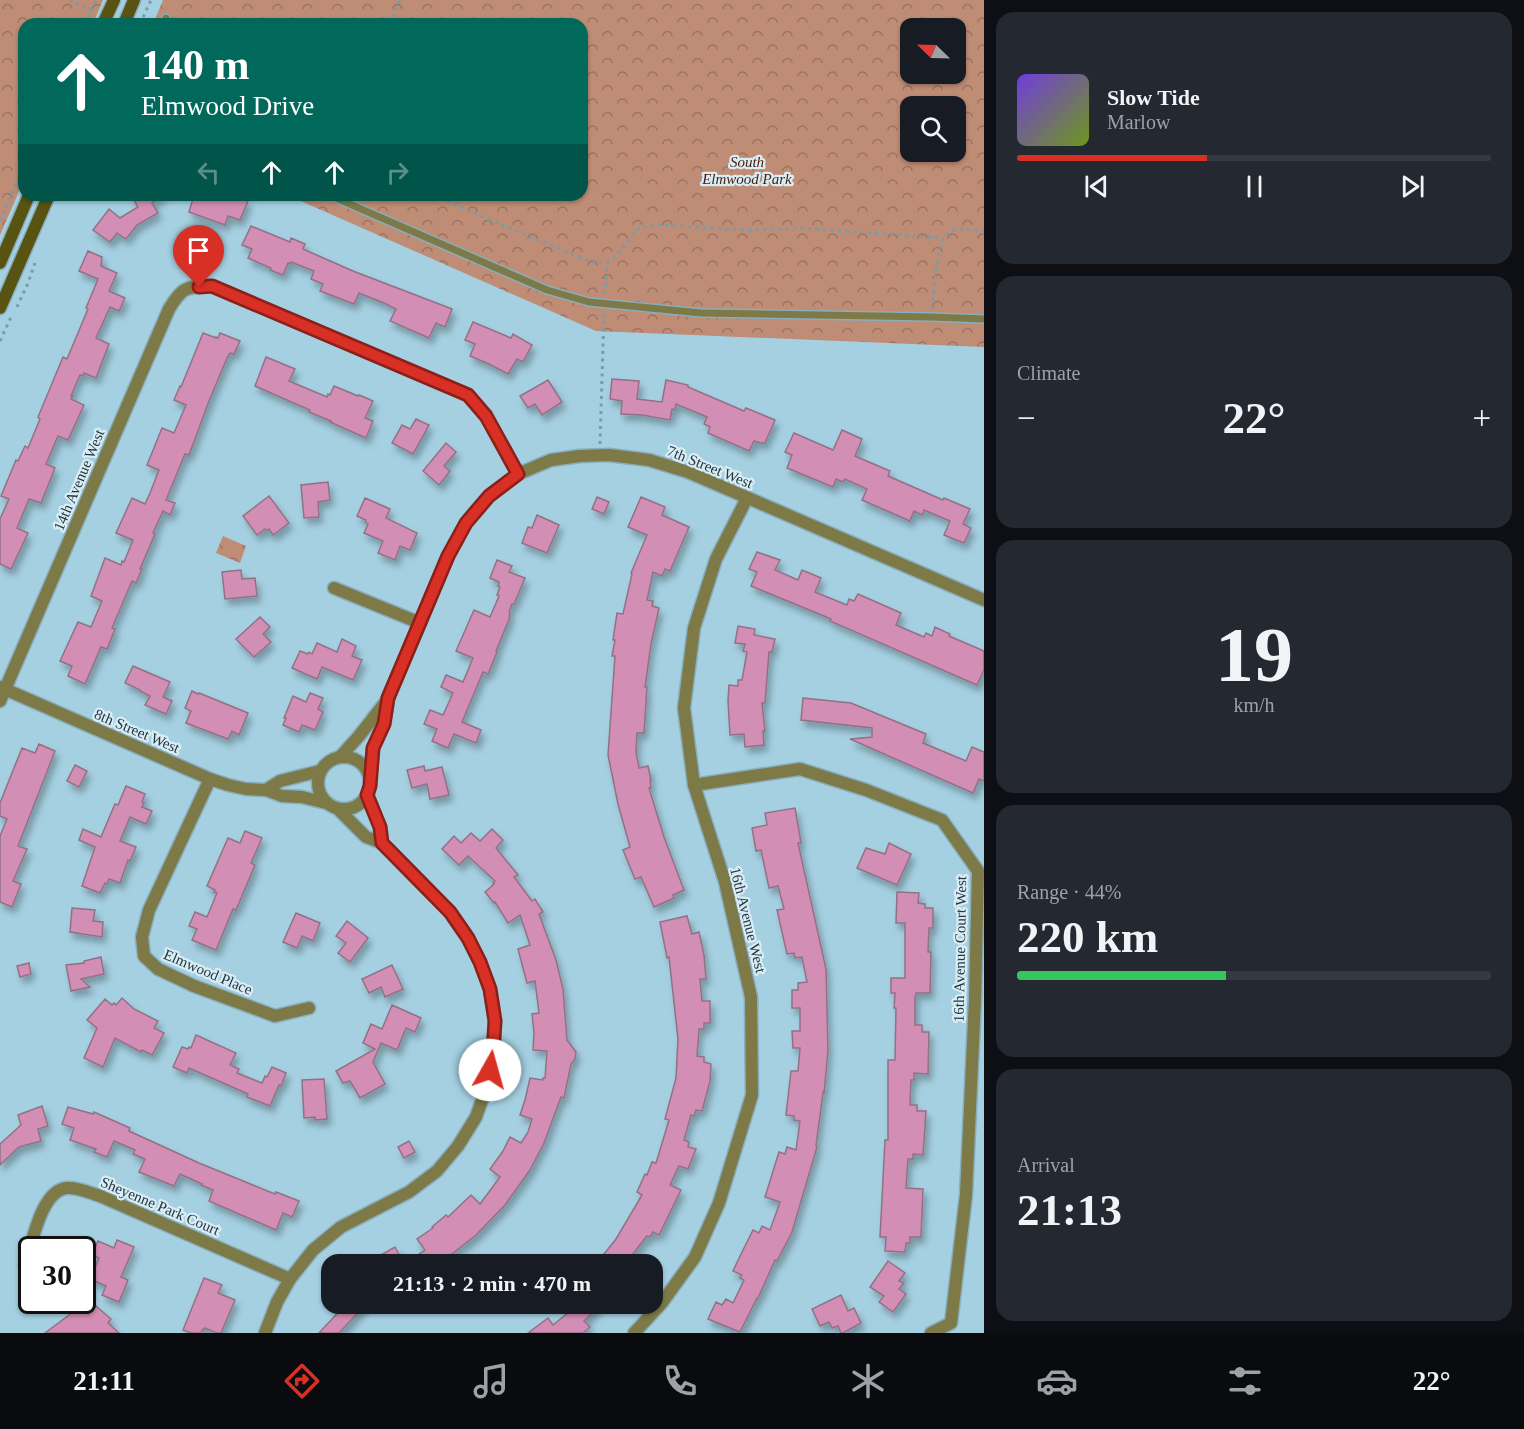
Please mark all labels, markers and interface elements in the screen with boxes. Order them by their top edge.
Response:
north arrow [900,18,966,84]
map controls [900,18,966,162]
icon: ahead [42,42,120,120]
text: 140 m [141,42,250,88]
text: Slow Tide [1107,85,1200,110]
text: Elmwood Drive [141,91,314,121]
button: search [900,96,966,162]
text: Marlow [1107,111,1170,133]
park label: South Elmwood Park [701,154,792,187]
icon: left [192,156,225,189]
icon: ahead [255,156,288,189]
icon: ahead [318,156,351,189]
icon: right [381,156,414,189]
icon: previous [1080,170,1113,203]
icon: pause [1238,170,1271,203]
icon: next [1396,170,1429,203]
pin [173,225,224,287]
icon: arrive [182,234,215,267]
text: Climate [1017,362,1080,384]
text: 22° [1223,393,1286,443]
text: − [1017,400,1036,436]
text: + [1472,400,1491,436]
street label: 14th Avenue West [50,426,108,533]
street label: 7th Street West [665,443,756,492]
text: 19 [1215,611,1293,698]
text: km/h [1233,694,1275,716]
street label: 8th Street West [92,706,183,756]
street label: 16th Avenue West [727,866,769,975]
street label: 16th Avenue Court West [951,875,969,1022]
text: Range · 44% [1017,881,1121,903]
text: 220 km [1017,912,1158,962]
street label: Elmwood Place [161,946,255,998]
position arrow [458,1038,522,1102]
text: Arrival [1017,1154,1075,1176]
street label: Sheyenne Park Court [98,1174,223,1239]
text: 21:13 [1017,1185,1122,1235]
speed limit sign: 30 [18,1236,96,1314]
text: 21:13 · 2 min · 470 m [393,1271,591,1296]
icon: directions [281,1360,323,1402]
icon: music [470,1360,512,1402]
icon: phone [659,1360,701,1402]
icon: climate [847,1360,889,1402]
icon: car [1036,1360,1078,1402]
icon: filters [1224,1360,1266,1402]
text: 21:11 [73,1366,135,1396]
text: 22° [1413,1366,1451,1396]

